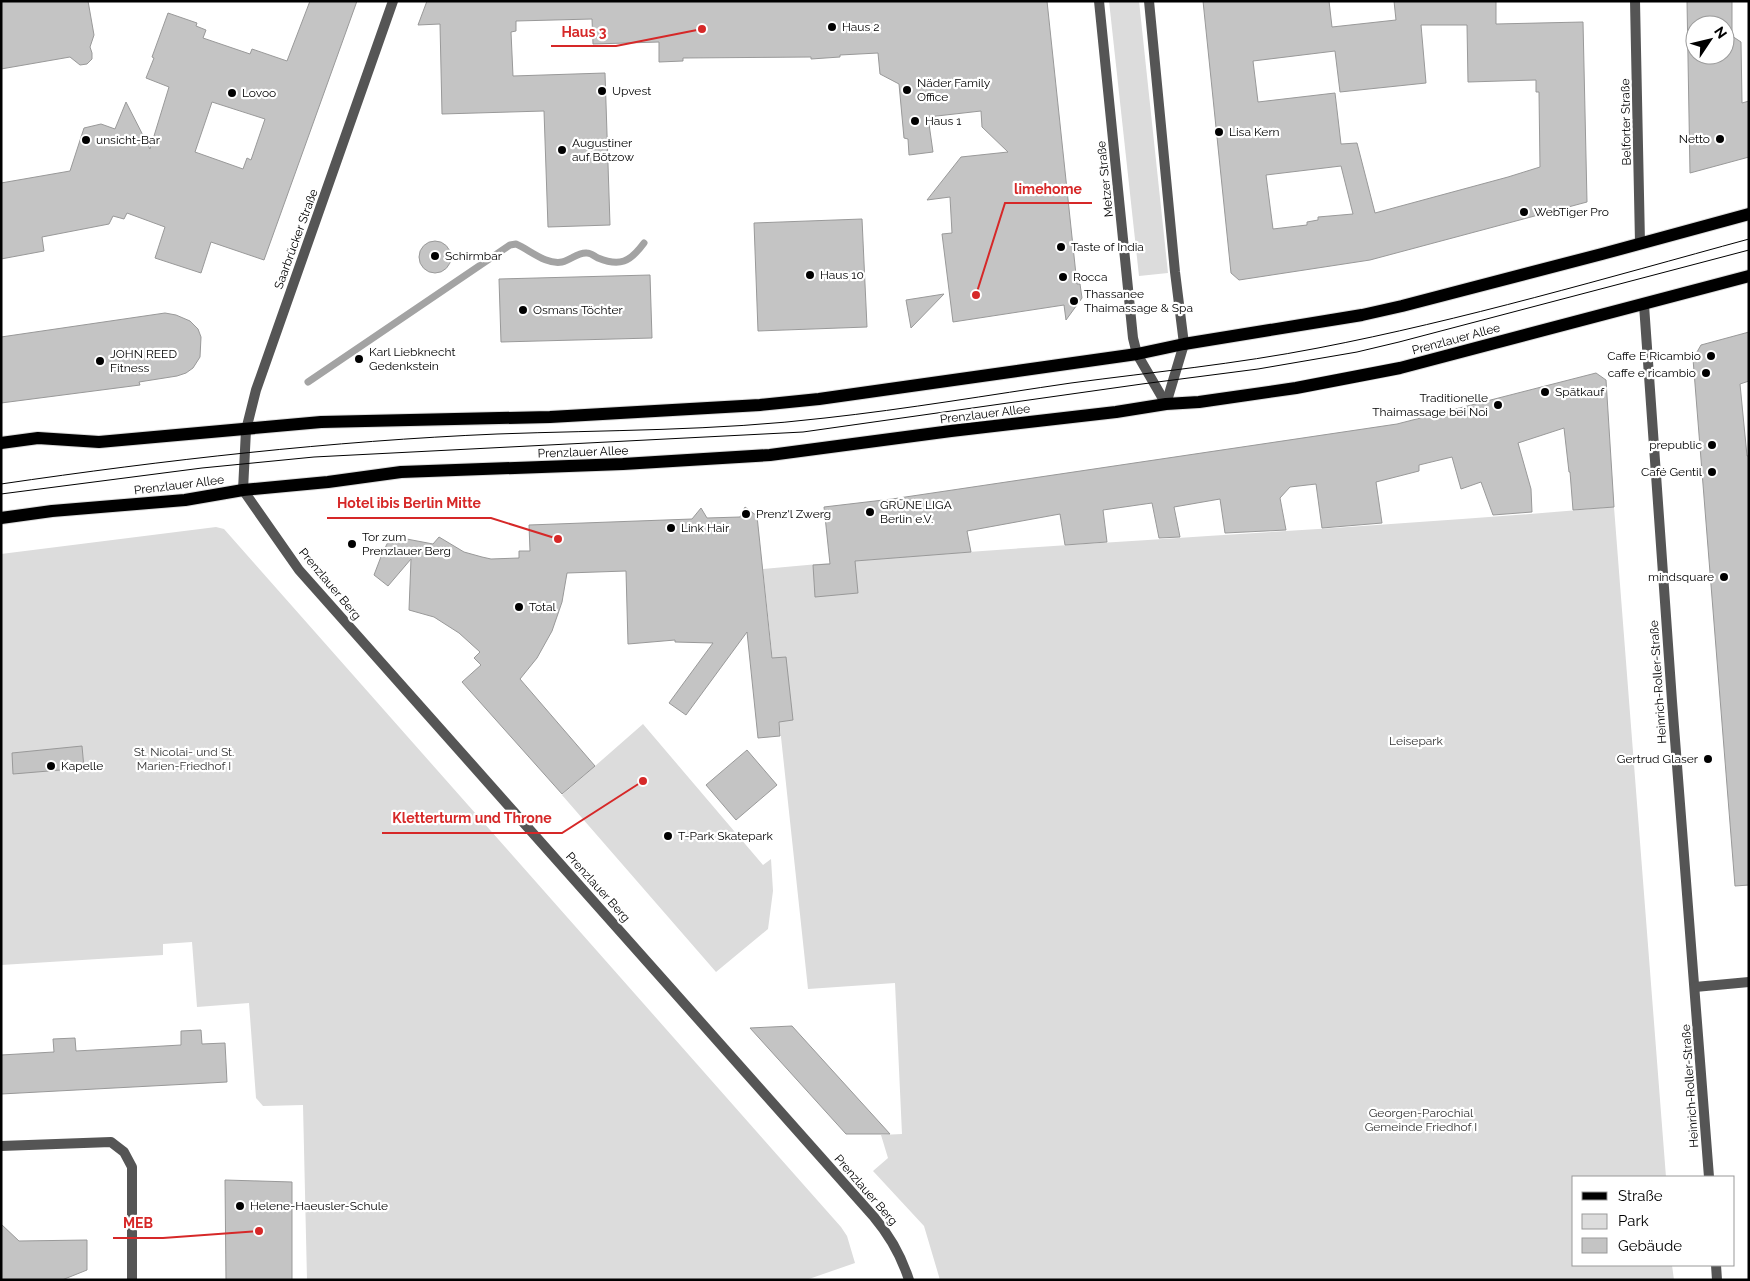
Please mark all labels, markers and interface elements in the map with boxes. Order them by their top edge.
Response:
north arrow [1685,15,1735,65]
callout: Haus 3 [551,17,616,46]
place label: Haus 2 [842,20,880,34]
marker: Haus 2 [826,21,838,33]
text: Haus 3 [561,24,607,40]
text: N [1711,24,1730,42]
place label: Näder Family Office [917,76,991,104]
street label: Belforter Straße [1618,78,1634,166]
place label: Upvest [612,84,651,98]
marker: Näder Family Office [901,84,913,96]
marker: Upvest [596,85,608,97]
place label: Lovoo [242,86,276,100]
marker: Lovoo [226,87,238,99]
place label: Haus 1 [925,114,961,128]
marker: Haus 1 [909,115,921,127]
place label: Lisa Kern [1229,125,1280,139]
marker: Lisa Kern [1213,126,1225,138]
place label: Netto [1679,132,1710,146]
place label: unsicht-Bar [96,133,161,147]
marker: Netto [1714,133,1726,145]
marker: unsicht-Bar [80,134,92,146]
place label: Augustiner auf Bötzow [572,136,634,164]
street label: Metzer Straße [1094,140,1116,218]
marker: Augustiner auf Bötzow [556,144,568,156]
callout: limehome [1005,174,1092,203]
text: limehome [1014,181,1083,197]
street label: Saarbrücker Straße [271,187,321,291]
place label: WebTiger Pro [1534,205,1609,219]
marker: WebTiger Pro [1518,206,1530,218]
place label: Taste of India [1071,240,1144,254]
marker: Taste of India [1055,241,1067,253]
place label: Schirmbar [445,249,503,263]
marker: Schirmbar [429,250,441,262]
place label: Haus 10 [820,268,864,282]
marker: Haus 10 [804,269,816,281]
place label: Rocca [1073,270,1107,284]
marker: Rocca [1057,271,1069,283]
place label: Thassanee Thaimassage & Spa [1084,287,1193,315]
marker: Thassanee Thaimassage & Spa [1068,295,1080,307]
place label: Osmans Töchter [533,303,623,317]
marker: Osmans Töchter [517,304,529,316]
street label: Prenzlauer Allee [1410,320,1502,358]
place label: Karl Liebknecht Gedenkstein [369,345,455,373]
place label: JOHN REED Fitness [110,347,177,375]
place label: Caffe E Ricambio [1607,349,1701,363]
marker: Caffe E Ricambio [1705,350,1717,362]
marker: Karl Liebknecht Gedenkstein [353,353,365,365]
marker: JOHN REED Fitness [94,355,106,367]
place label: caffe e ricambio [1608,366,1696,380]
marker: caffe e ricambio [1700,367,1712,379]
place label: Spätkauf [1555,385,1605,399]
marker: Spätkauf [1539,386,1551,398]
place label: Traditionelle Thaimassage bei Noi [1372,391,1488,419]
marker: Traditionelle Thaimassage bei Noi [1492,399,1504,411]
street label: Prenzlauer Allee [939,402,1031,426]
place label: prepublic [1649,438,1702,452]
marker: prepublic [1706,439,1718,451]
street label: Prenzlauer Allee [537,443,629,461]
place label: Café Gentil [1641,465,1703,479]
marker: Café Gentil [1706,466,1718,478]
street label: Prenzlauer Allee [133,473,225,497]
callout: Hotel ibis Berlin Mitte [327,489,491,518]
text: Hotel ibis Berlin Mitte [337,495,482,511]
place label: GRÜNE LIGA Berlin e.V. [880,498,952,526]
marker: GRÜNE LIGA Berlin e.V. [864,506,876,518]
place label: Prenz'l Zwerg [756,507,831,521]
marker: Prenz'l Zwerg [740,508,752,520]
place label: Link Hair [681,521,730,535]
marker: Link Hair [665,522,677,534]
place label: Tor zum Prenzlauer Berg [362,530,451,558]
marker: Tor zum Prenzlauer Berg [346,538,358,550]
street label: Prenzlauer Berg [296,545,364,623]
place label: mindsquare [1648,570,1714,584]
marker: mindsquare [1718,571,1730,583]
place label: Total [529,600,557,614]
marker: Total [513,601,525,613]
street label: Heinrich-Roller-Straße [1647,620,1669,744]
park label: Leisepark [1389,734,1444,748]
park label: St. Nicolai- und St. Marien-Friedhof I [134,745,234,773]
place label: Gertrud Glaser [1617,752,1699,766]
marker: Gertrud Glaser [1702,753,1714,765]
place label: Kapelle [61,759,103,773]
marker: Kapelle [45,760,57,772]
callout: Kletterturm und Throne [382,804,562,833]
text: Kletterturm und Throne [392,810,552,826]
place label: T-Park Skatepark [678,829,773,843]
marker: T-Park Skatepark [662,830,674,842]
street label: Prenzlauer Berg [563,849,633,925]
street label: Heinrich-Roller-Straße [1679,1024,1701,1148]
park label: Georgen-Parochial Gemeinde Friedhof I [1365,1106,1477,1134]
street label: Prenzlauer Berg [832,1152,900,1228]
legend [1572,1176,1735,1266]
text: Straße [1618,1187,1663,1205]
place label: Helene-Haeusler-Schule [250,1199,388,1213]
marker: Helene-Haeusler-Schule [234,1200,246,1212]
callout: MEB [113,1209,163,1238]
text: Park [1618,1212,1649,1230]
text: MEB [123,1215,154,1231]
text: Gebäude [1618,1237,1682,1255]

